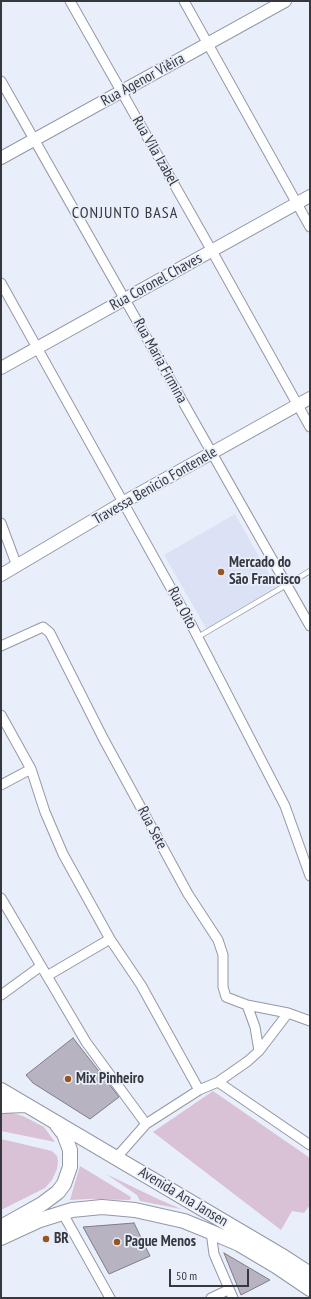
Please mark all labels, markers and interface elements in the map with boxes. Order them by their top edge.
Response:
street label: Rua Agenor Viêira [98,50,188,110]
street label: Rua Vila Izabel [128,113,182,189]
district label: CONJUNTO BASA [72,203,178,223]
street label: Rua Coronel Chaves [107,249,205,315]
street label: Rua Maria Firmina [129,315,191,407]
street label: Travessa Benicio Fontenele [90,443,220,529]
place label: Mercado do São Francisco [229,554,301,589]
marker: Mercado do São Francisco [216,567,226,577]
street label: Rua Oito [164,584,200,632]
street label: Rua Sete [133,804,171,852]
place label: Mix Pinheiro [76,1070,144,1088]
marker: Mix Pinheiro [63,1074,73,1084]
street label: Avenida Ana Jansen [135,1163,231,1231]
place label: BR [54,1230,69,1248]
place label: Pague Menos [125,1233,196,1251]
marker: BR [41,1234,51,1244]
marker: Pague Menos [112,1237,122,1247]
scale bar [171,1261,251,1287]
text: 50 m [176,1268,197,1283]

